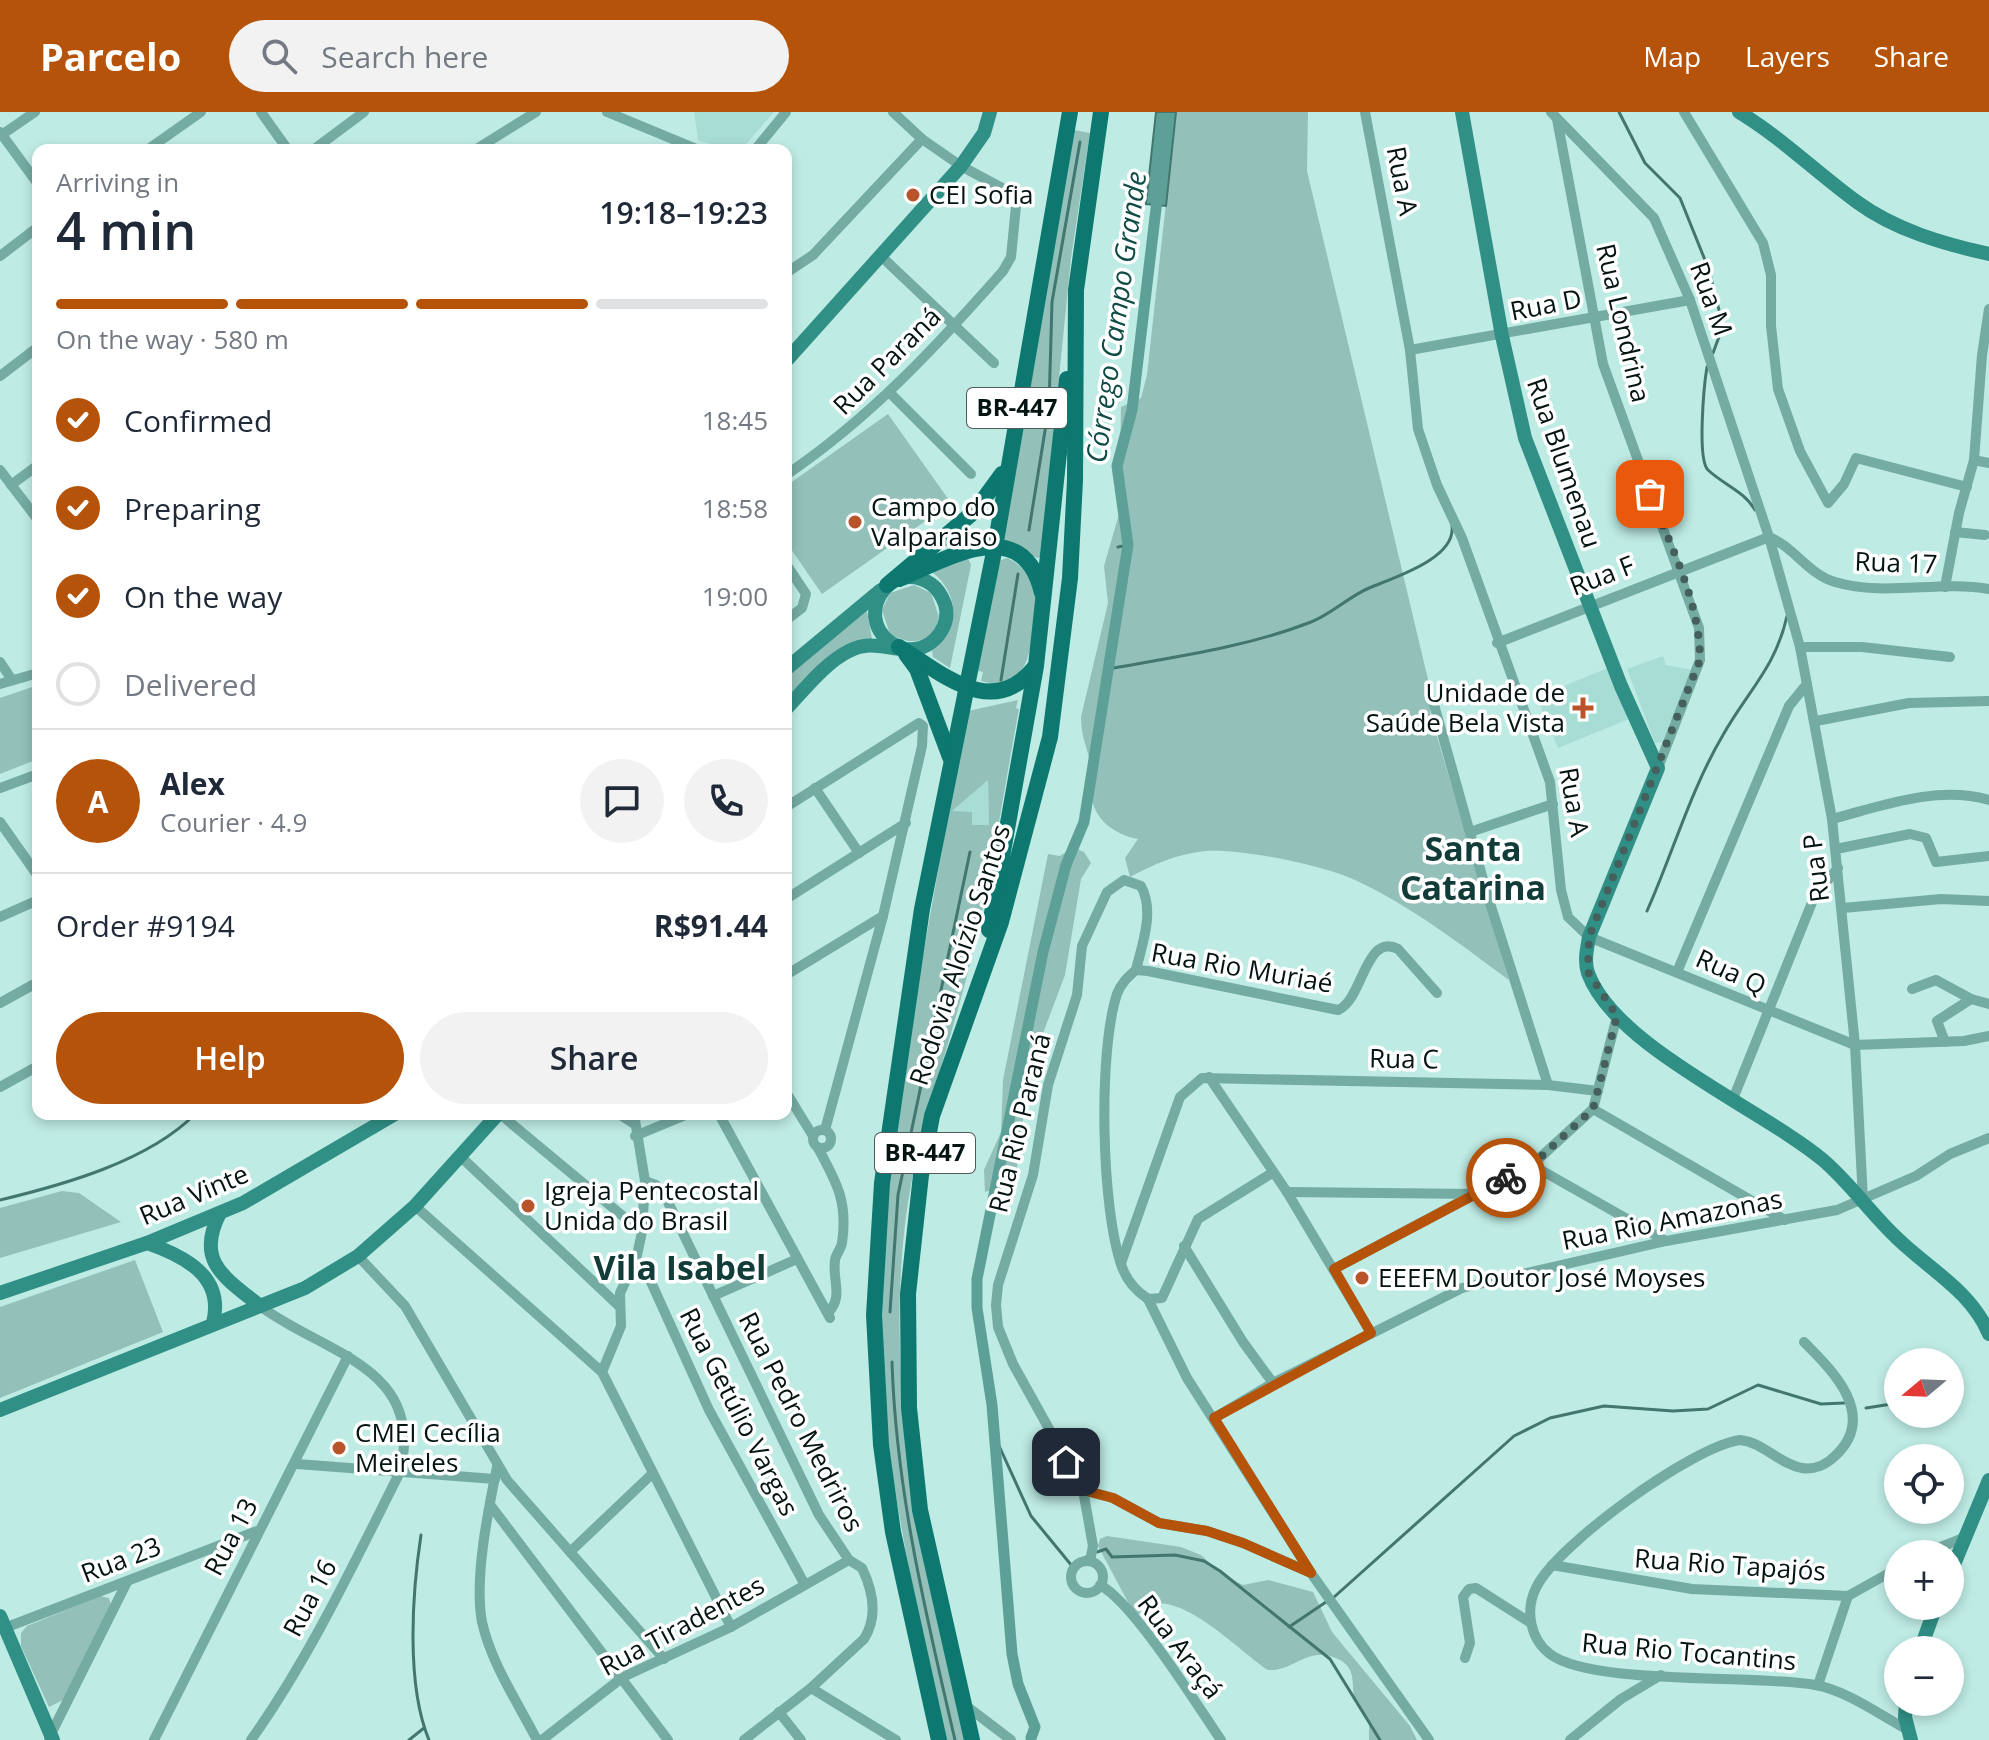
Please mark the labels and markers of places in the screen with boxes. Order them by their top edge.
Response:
place label: CEI Sofia [929,176,1034,212]
marker: CEI Sofia [904,186,922,204]
pin [1616,460,1684,528]
place label: Campo do Valparaiso [871,488,998,554]
marker: Campo do Valparaiso [846,513,864,531]
place label: Unidade de Saúde Bela Vista [1366,674,1565,740]
marker: Unidade de Saúde Bela Vista [1572,697,1594,719]
place label: Igreja Pentecostal Unida do Brasil [544,1172,759,1238]
marker: Igreja Pentecostal Unida do Brasil [519,1197,537,1215]
place label: EEEFM Doutor José Moyses [1378,1259,1705,1295]
marker: EEEFM Doutor José Moyses [1353,1269,1371,1287]
place label: CMEI Cecília Meireles [355,1414,501,1480]
pin [1032,1428,1100,1496]
marker: CMEI Cecília Meireles [330,1439,348,1457]

